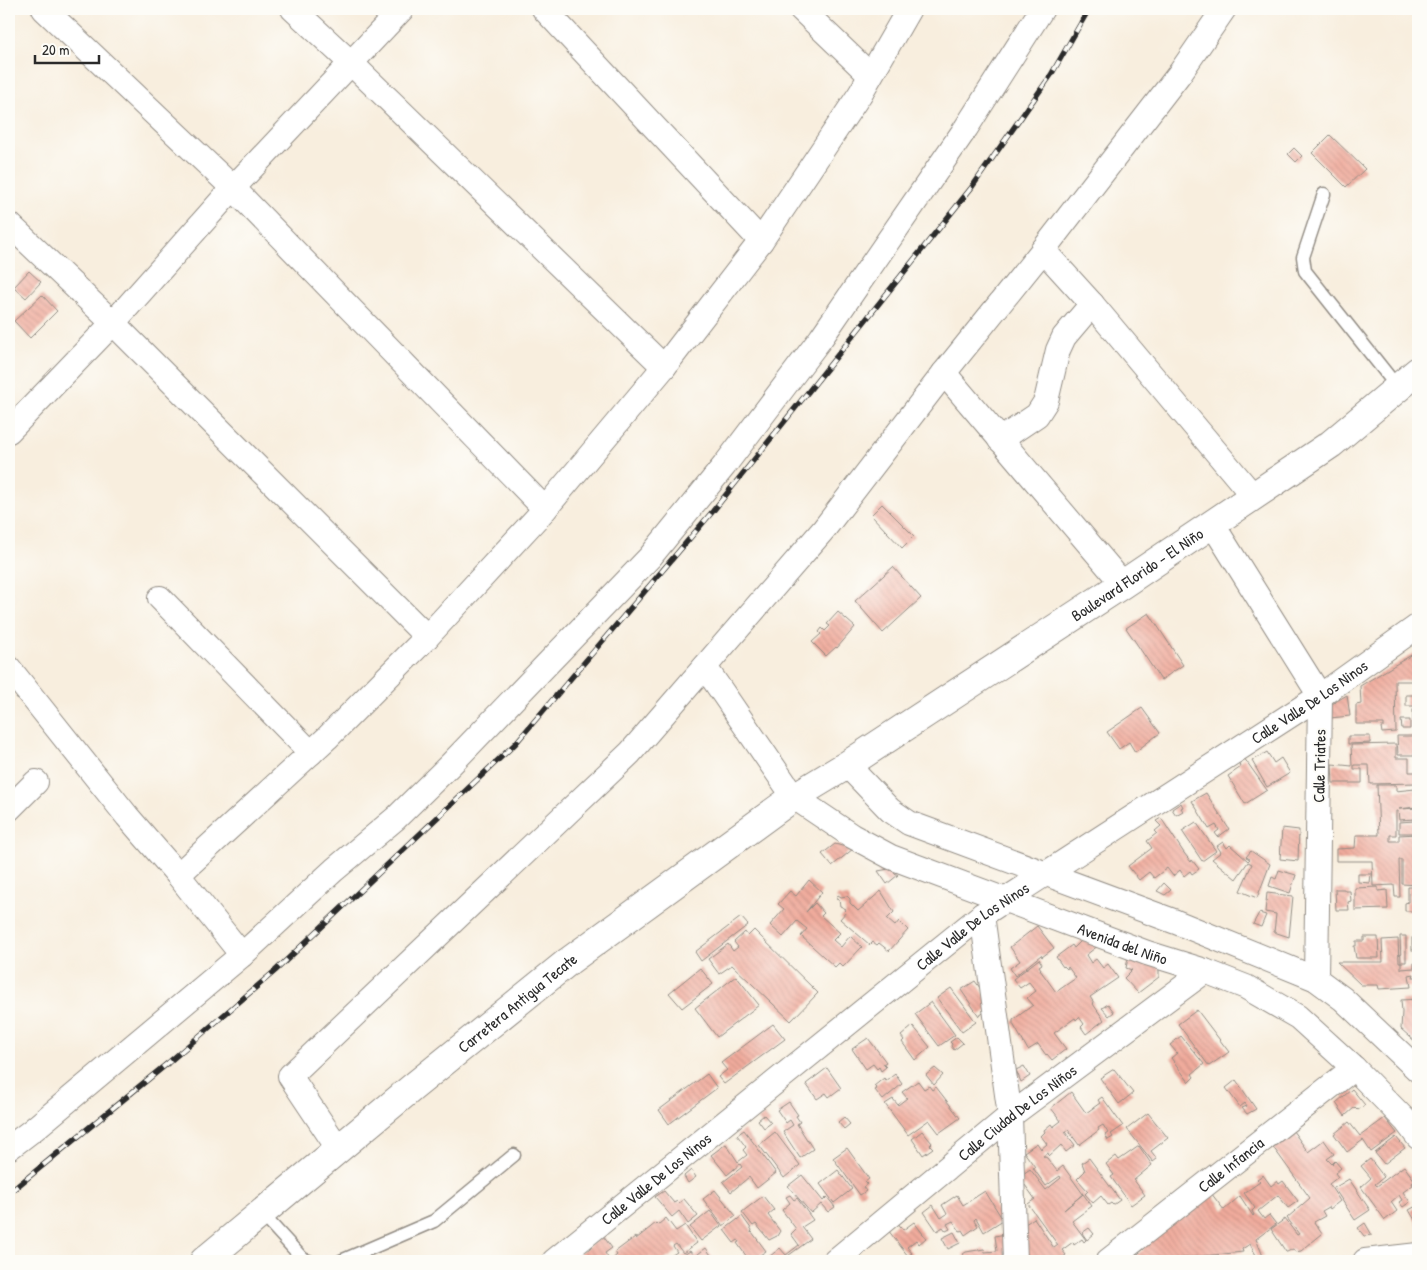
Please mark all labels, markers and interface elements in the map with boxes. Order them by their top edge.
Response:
scale bar [35,32,99,64]
text: 20 m [42,39,69,60]
street label: Boulevard Florido - El Niño [1067,522,1208,626]
street label: Calle Valle De Los Ninos [1247,655,1372,749]
street label: Calle Triates [1307,729,1331,803]
street label: Calle Valle De Los Ninos [911,877,1033,975]
street label: Avenida del Niño [1075,917,1171,970]
street label: Carretera Antigua Tecate [453,947,582,1058]
street label: Calle Ciudad De Los Niños [953,1059,1081,1166]
street label: Calle Valle De Los Ninos [596,1127,716,1230]
street label: Calle Infancia [1193,1132,1268,1198]

